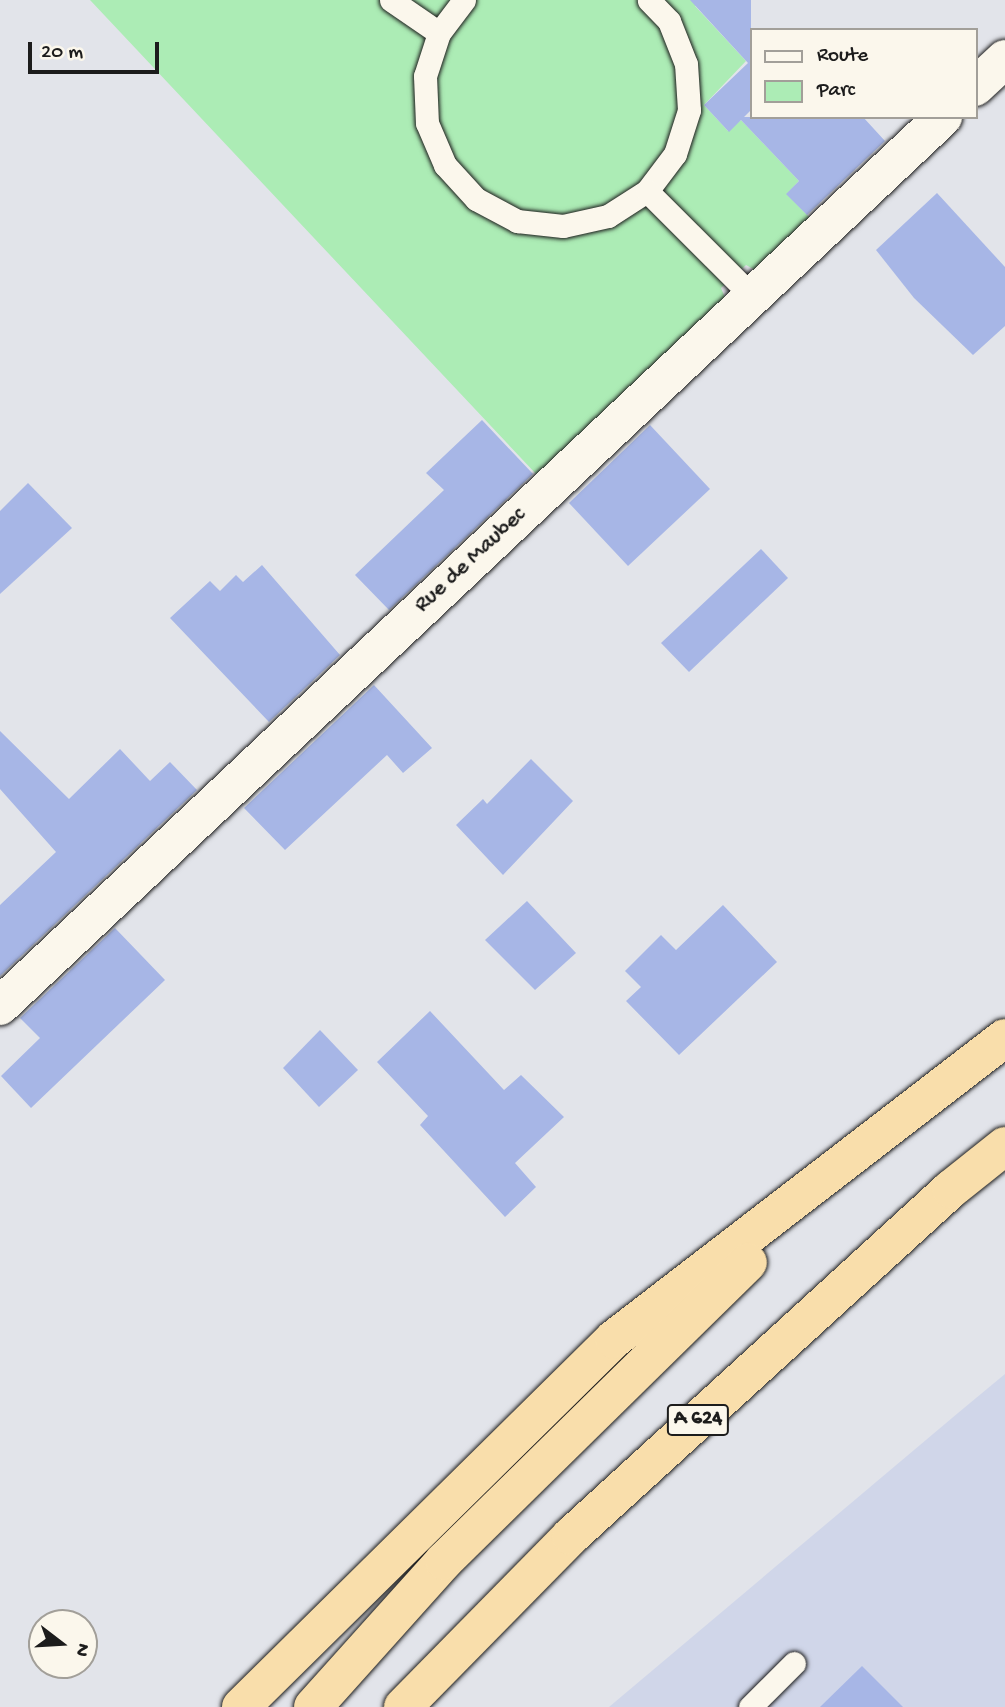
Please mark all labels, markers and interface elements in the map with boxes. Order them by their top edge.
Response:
scale bar [32,28,163,72]
legend [750,28,977,119]
text: 20 m [41,41,83,66]
text: Route [817,44,868,69]
text: Parc [817,79,855,104]
street label: Rue de Maubec [410,502,532,620]
road number: A 624 [666,1402,730,1438]
north arrow [28,1609,98,1679]
text: N [69,1640,94,1659]

